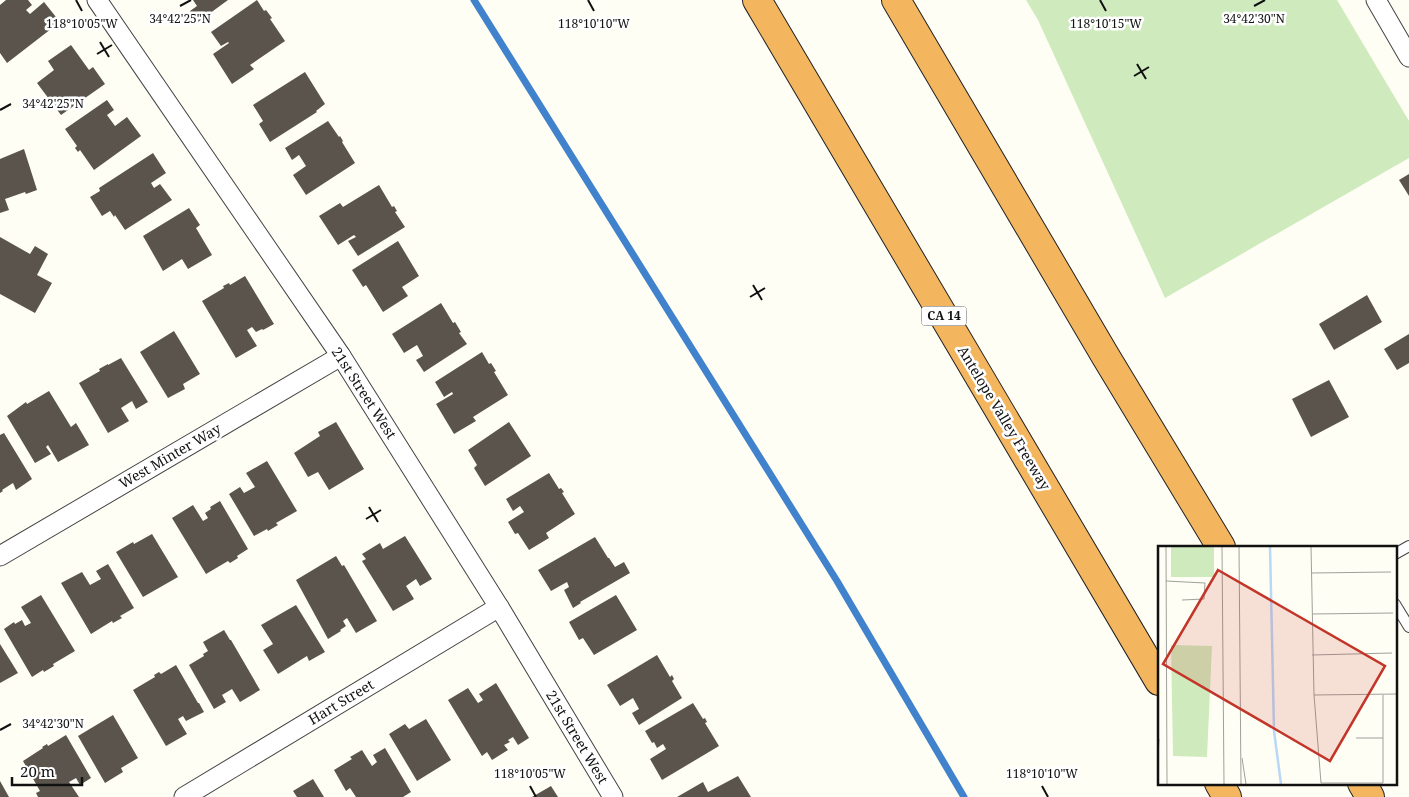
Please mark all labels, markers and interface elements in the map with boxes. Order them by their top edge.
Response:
text: 34°42'25"N [149,10,211,27]
text: 34°42'30"N [1223,10,1285,27]
text: 118°10'05"W [46,15,118,32]
text: 118°10'10"W [558,15,630,32]
text: 118°10'15"W [1070,15,1142,32]
text: 34°42'25"N [22,95,84,112]
road number: CA 14 [922,306,966,326]
street label: Antelope Valley Freeway [954,342,1055,493]
street label: 21st Street West [328,343,401,442]
street label: West Minter Way [115,419,224,492]
inset map [1158,546,1396,784]
street label: Hart Street [304,675,377,729]
street label: 21st Street West [542,687,613,787]
text: 34°42'30"N [22,715,84,732]
scale bar [12,754,82,786]
text: 20 m [20,761,55,781]
text: 118°10'05"W [494,765,566,782]
text: 118°10'10"W [1006,765,1078,782]

